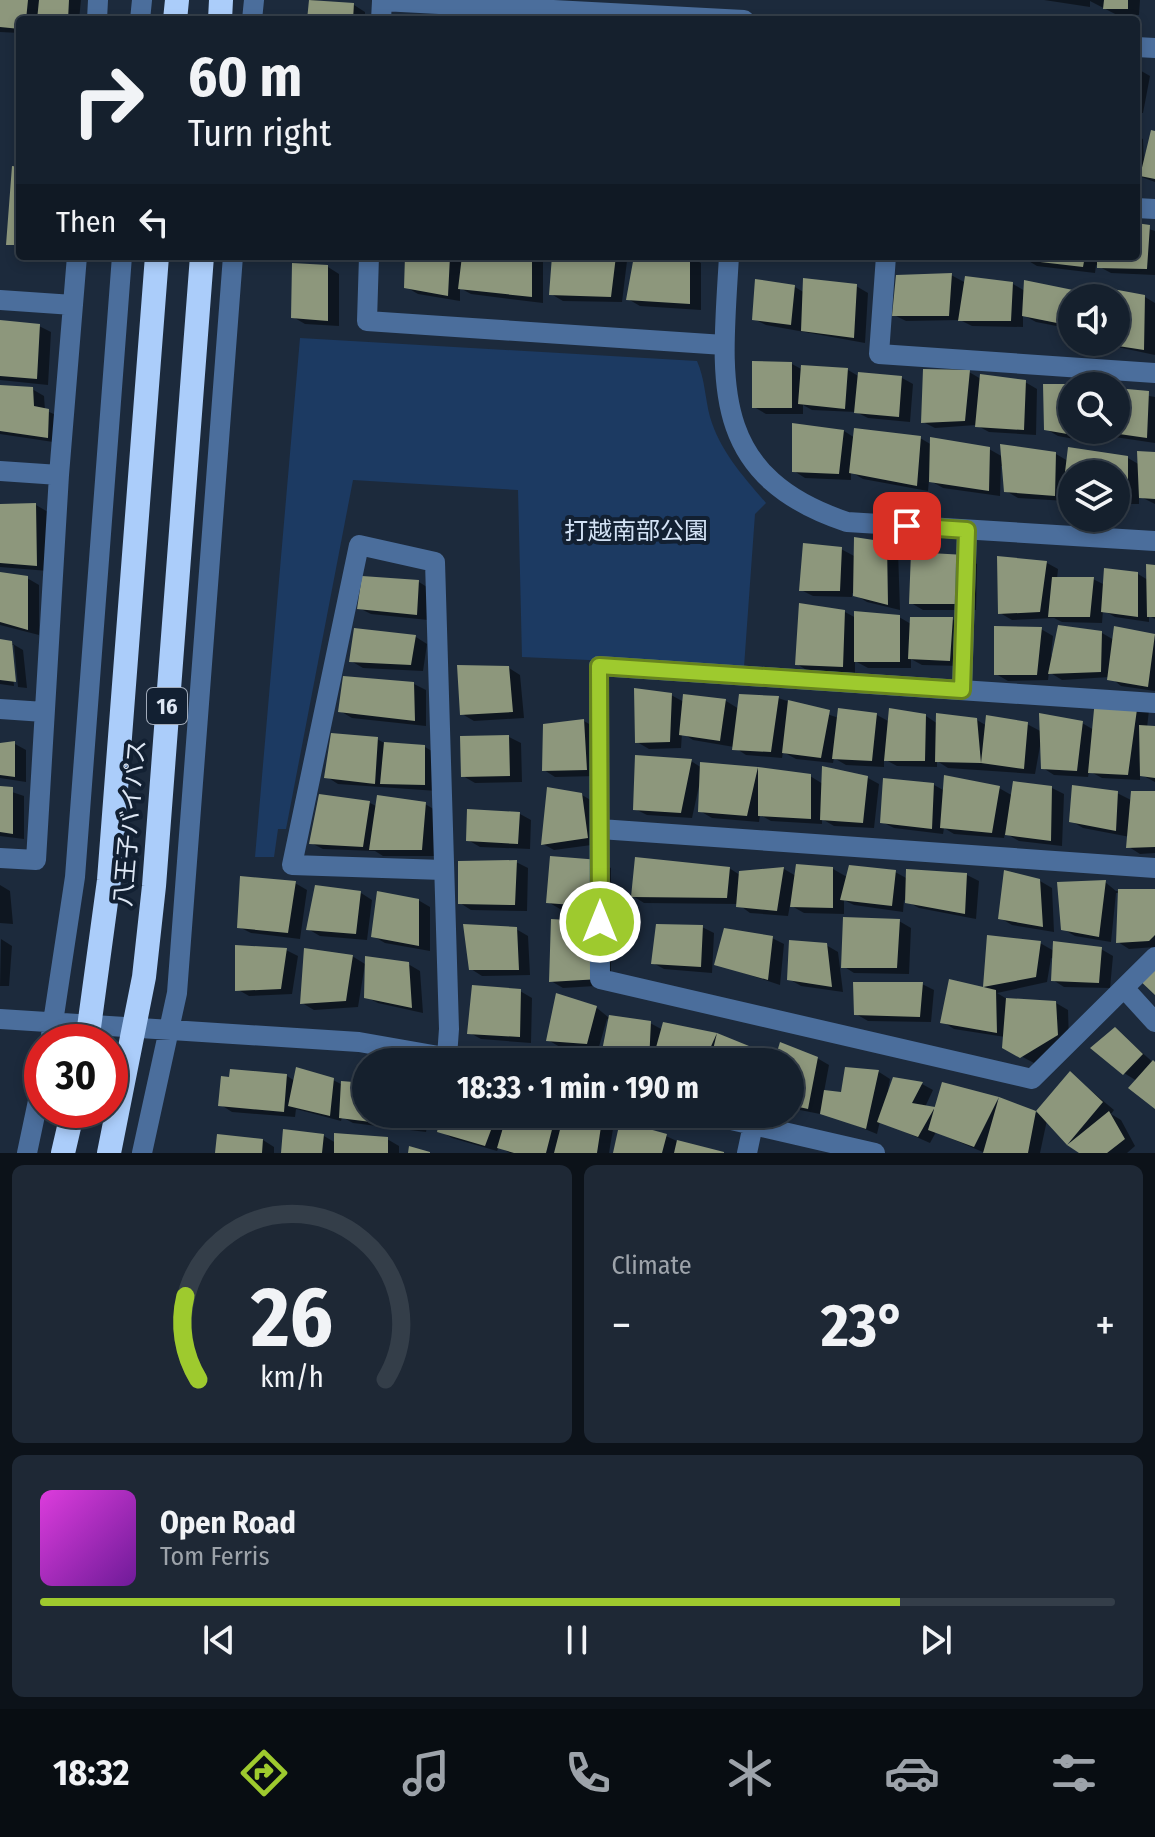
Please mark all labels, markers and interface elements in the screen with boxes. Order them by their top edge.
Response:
text: 60 m [188,44,302,111]
icon: right [56,48,160,152]
text: Turn right [188,112,331,156]
icon: left [132,200,176,244]
text: Then [56,204,116,240]
map controls [1058,284,1130,532]
button: sound [1058,284,1130,356]
button: search [1058,372,1130,444]
button: layers [1058,460,1130,532]
pin [873,492,941,560]
icon: arrive [885,504,929,548]
park label: 打越南部公園 [564,517,708,545]
road number: 16 [147,688,187,724]
street label: 八王子バイパス [109,738,151,908]
position arrow [558,880,642,964]
speed limit sign: 30 [24,1024,128,1128]
text: 18:33 · 1 min · 190 m [457,1070,699,1106]
text: Climate [612,1250,692,1281]
text: 26 [250,1268,333,1368]
text: 23° [821,1290,905,1362]
text: − [612,1299,631,1352]
text: + [1095,1299,1115,1352]
text: km/h [260,1360,324,1395]
text: Open Road [160,1505,296,1541]
text: Tom Ferris [160,1541,270,1572]
icon: previous [197,1618,241,1662]
icon: pause [555,1618,599,1662]
icon: next [914,1618,958,1662]
icon: directions [236,1745,292,1801]
icon: music [398,1745,454,1801]
icon: phone [560,1745,616,1801]
icon: climate [722,1745,778,1801]
icon: car [884,1745,940,1801]
icon: filters [1046,1745,1102,1801]
text: 18:32 [53,1751,130,1795]

